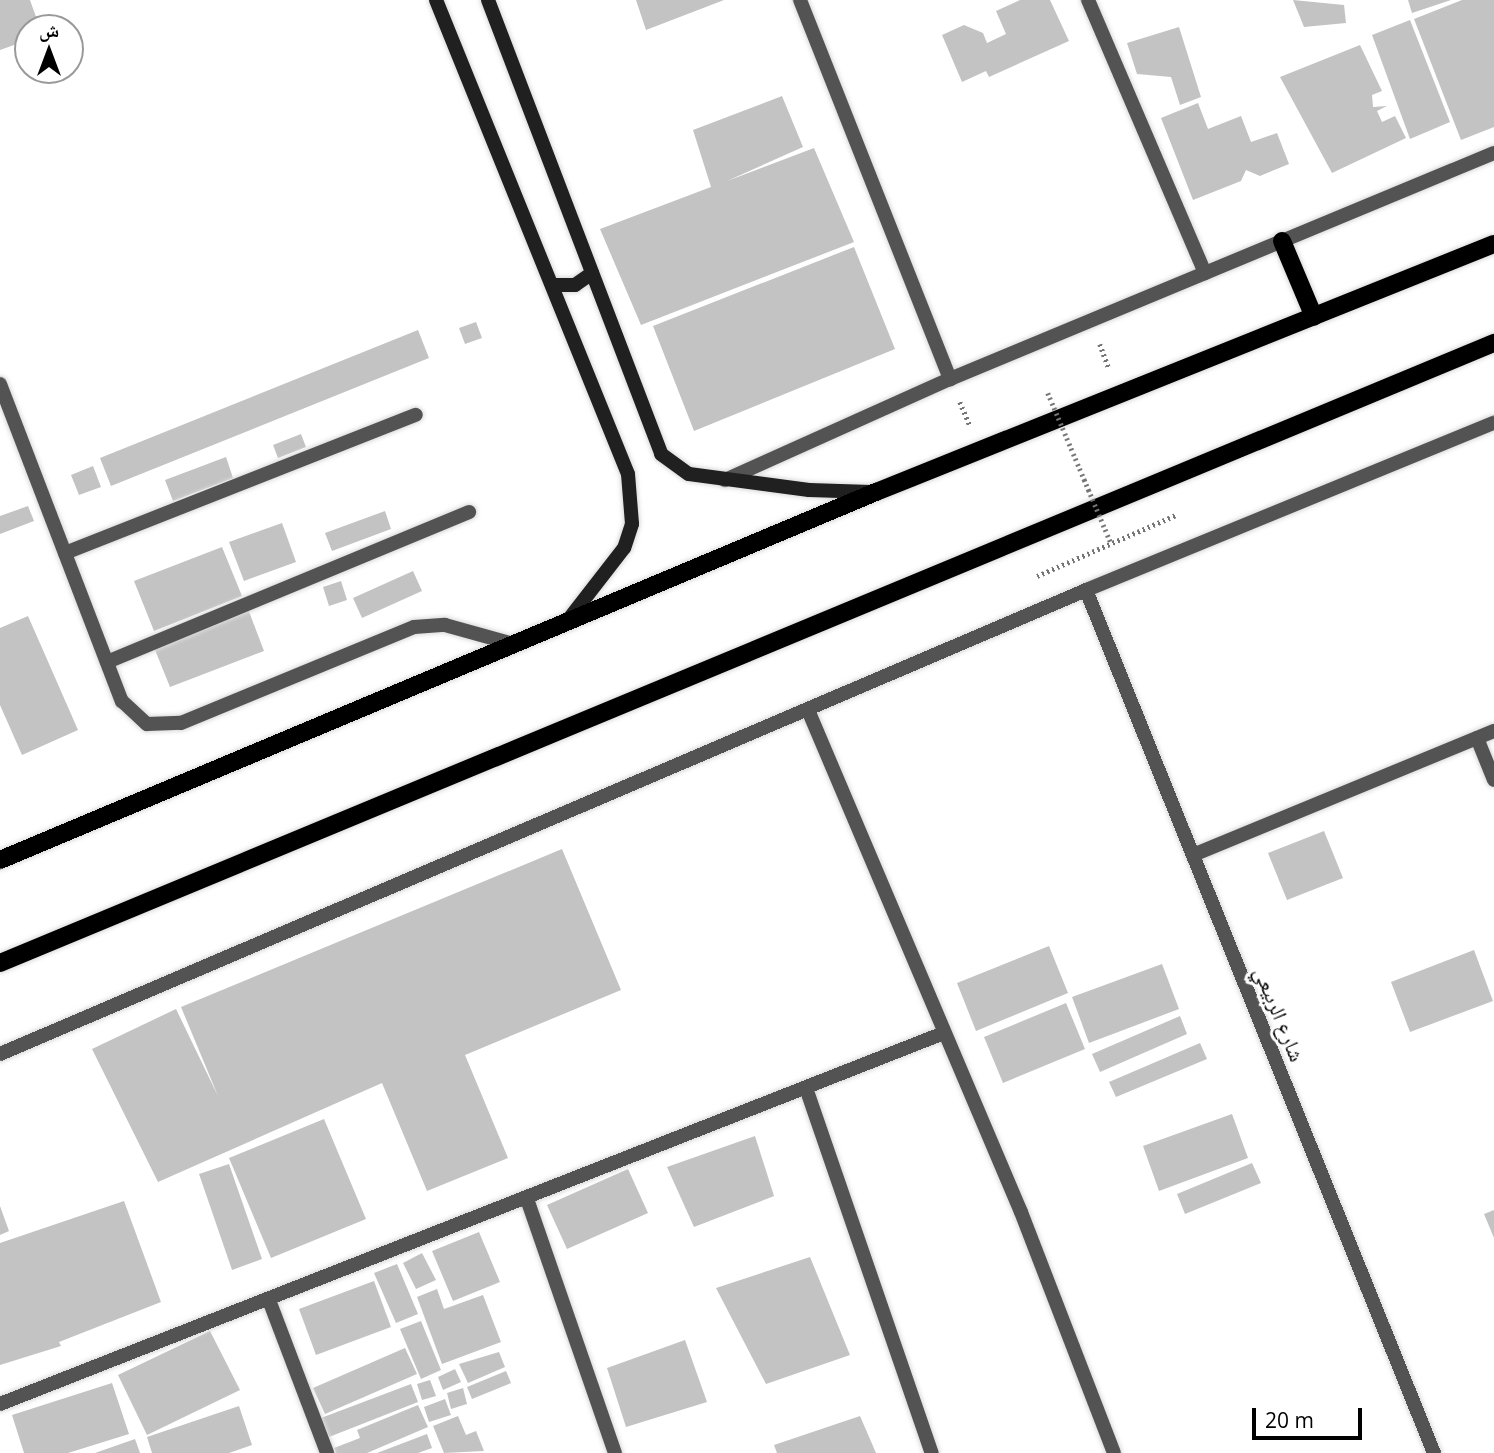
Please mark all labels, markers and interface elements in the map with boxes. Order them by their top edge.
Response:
north arrow [14,14,84,84]
text: ش [39,17,59,43]
street label: شارع الربيعي [1250,963,1310,1065]
scale bar [1256,1394,1366,1438]
text: 20 m [1265,1406,1314,1434]

